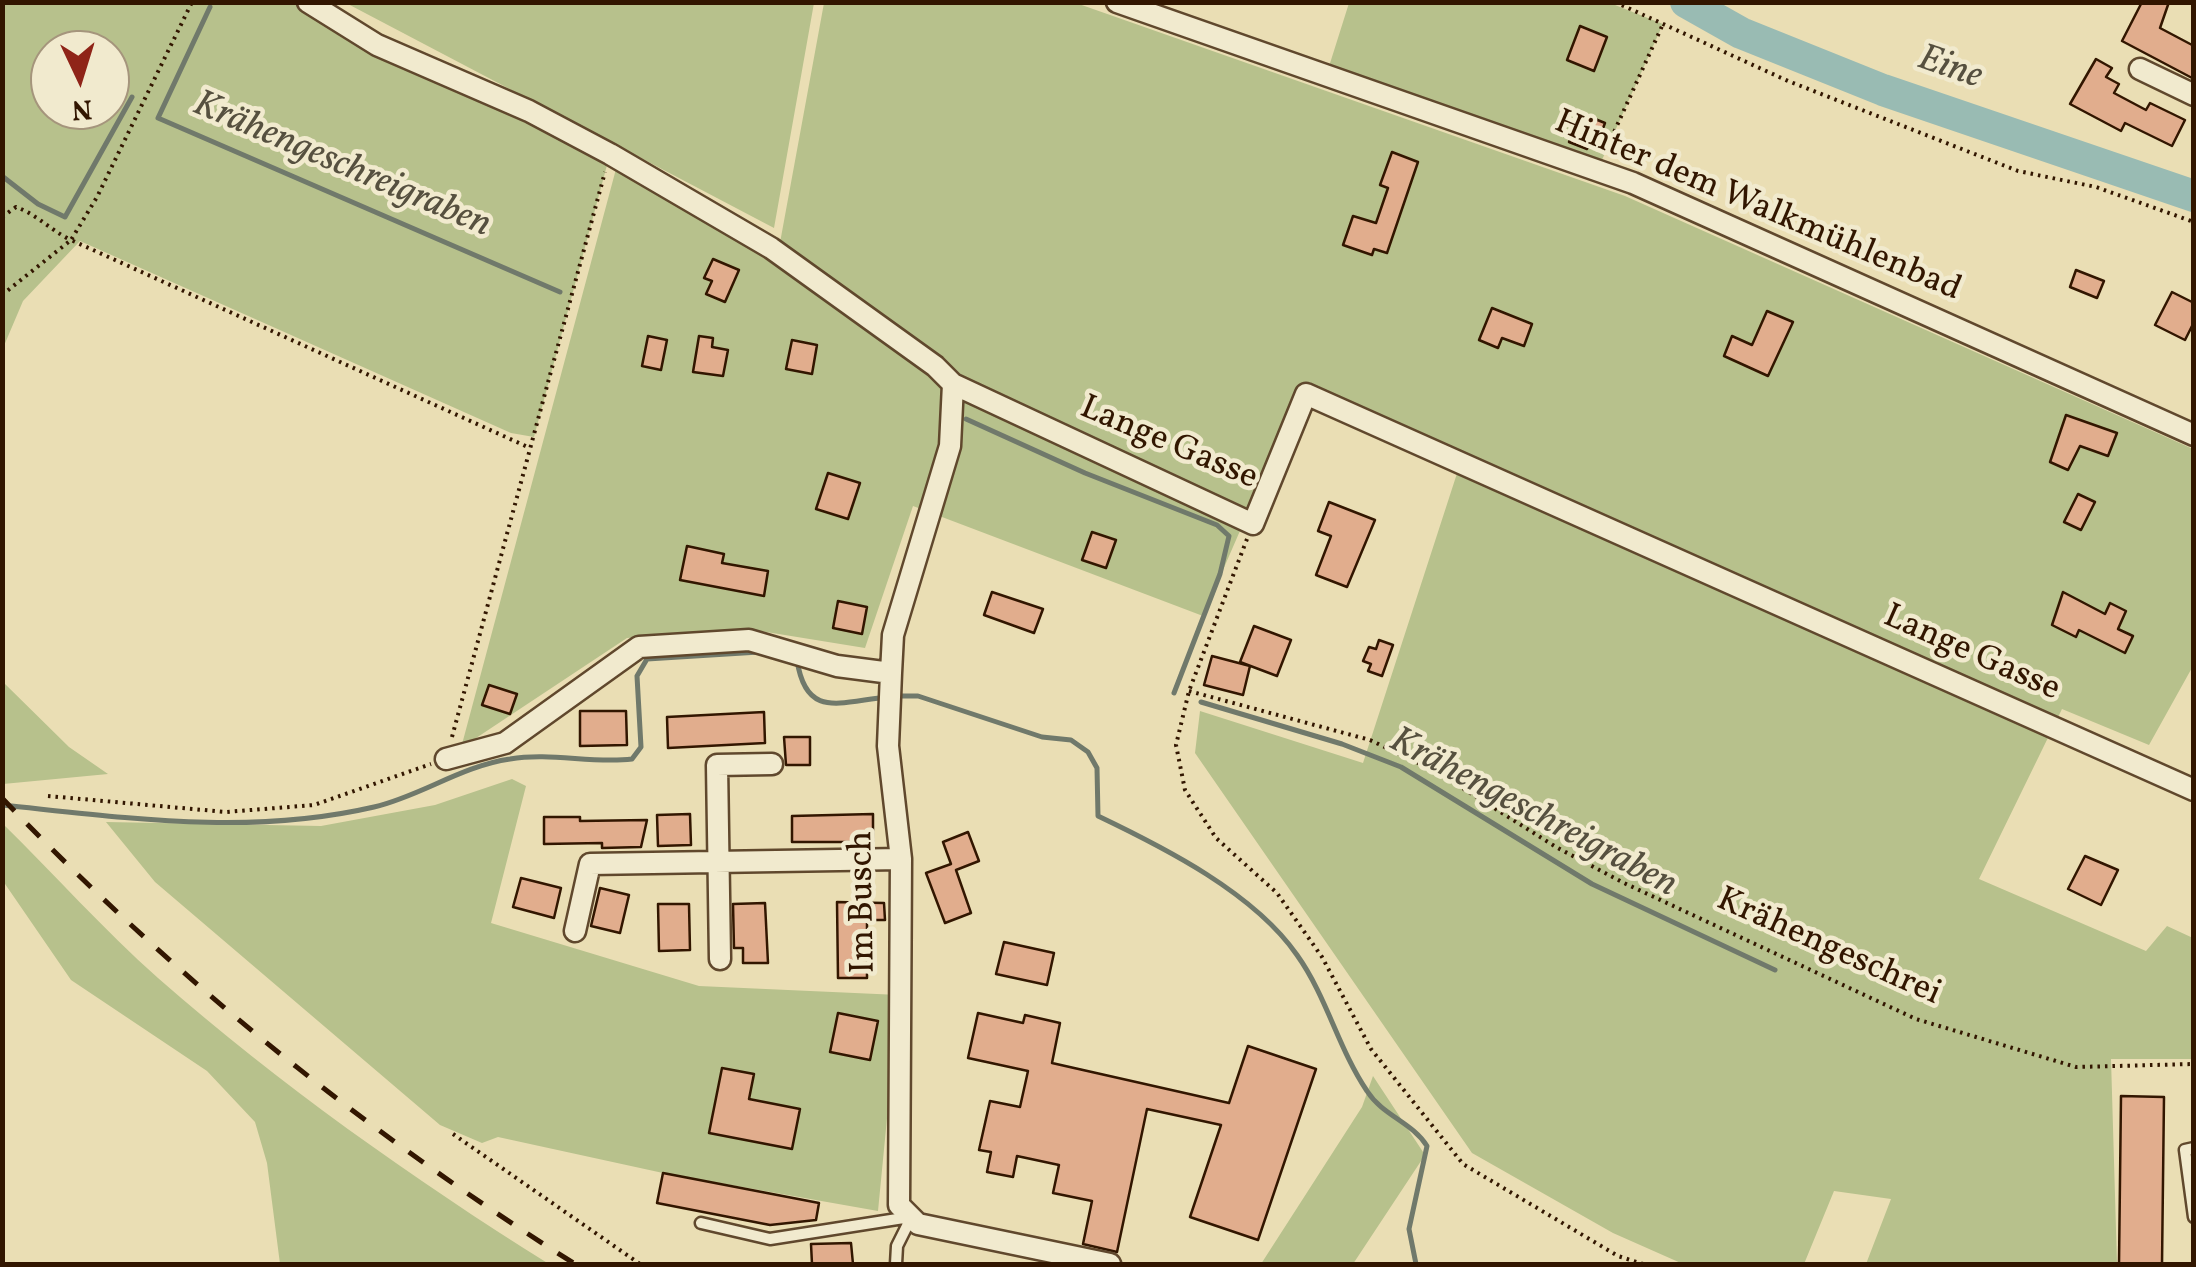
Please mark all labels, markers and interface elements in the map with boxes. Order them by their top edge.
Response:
north arrow [30,30,130,130]
water label: Eine [1911,38,1987,102]
water label: Krähengeschreigraben [185,84,497,250]
text: N [70,88,93,129]
street label: Hinter dem Walkmühlenbad [1547,103,1967,313]
street label: Lange Gasse [1073,389,1263,501]
street label: Lange Gasse [1876,597,2066,713]
water label: Krähengeschreigraben [1380,720,1684,910]
street label: Im Busch [843,830,887,974]
street label: Krähengeschrei [1709,881,1947,1017]

